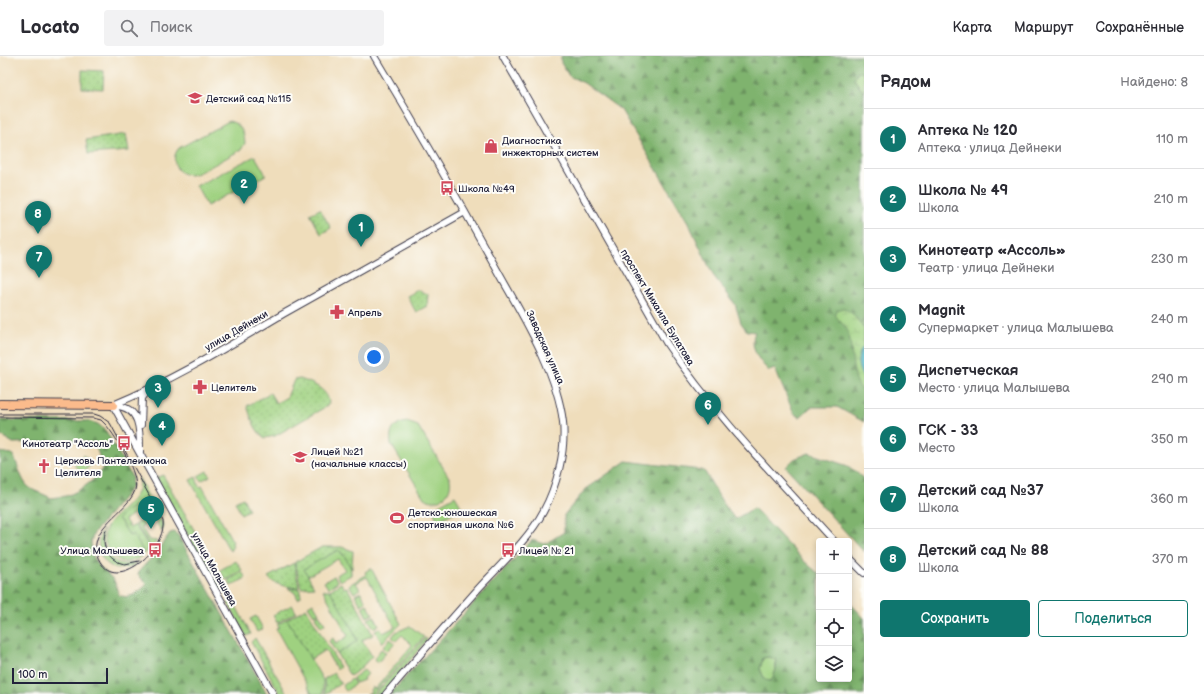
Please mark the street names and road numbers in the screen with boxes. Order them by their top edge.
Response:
street label: проспект Михаила Булатова [618,247,697,368]
street label: улица Дейнеки [203,308,270,354]
street label: Заводская улица [523,308,567,386]
street label: улица Малышева [189,531,239,608]

